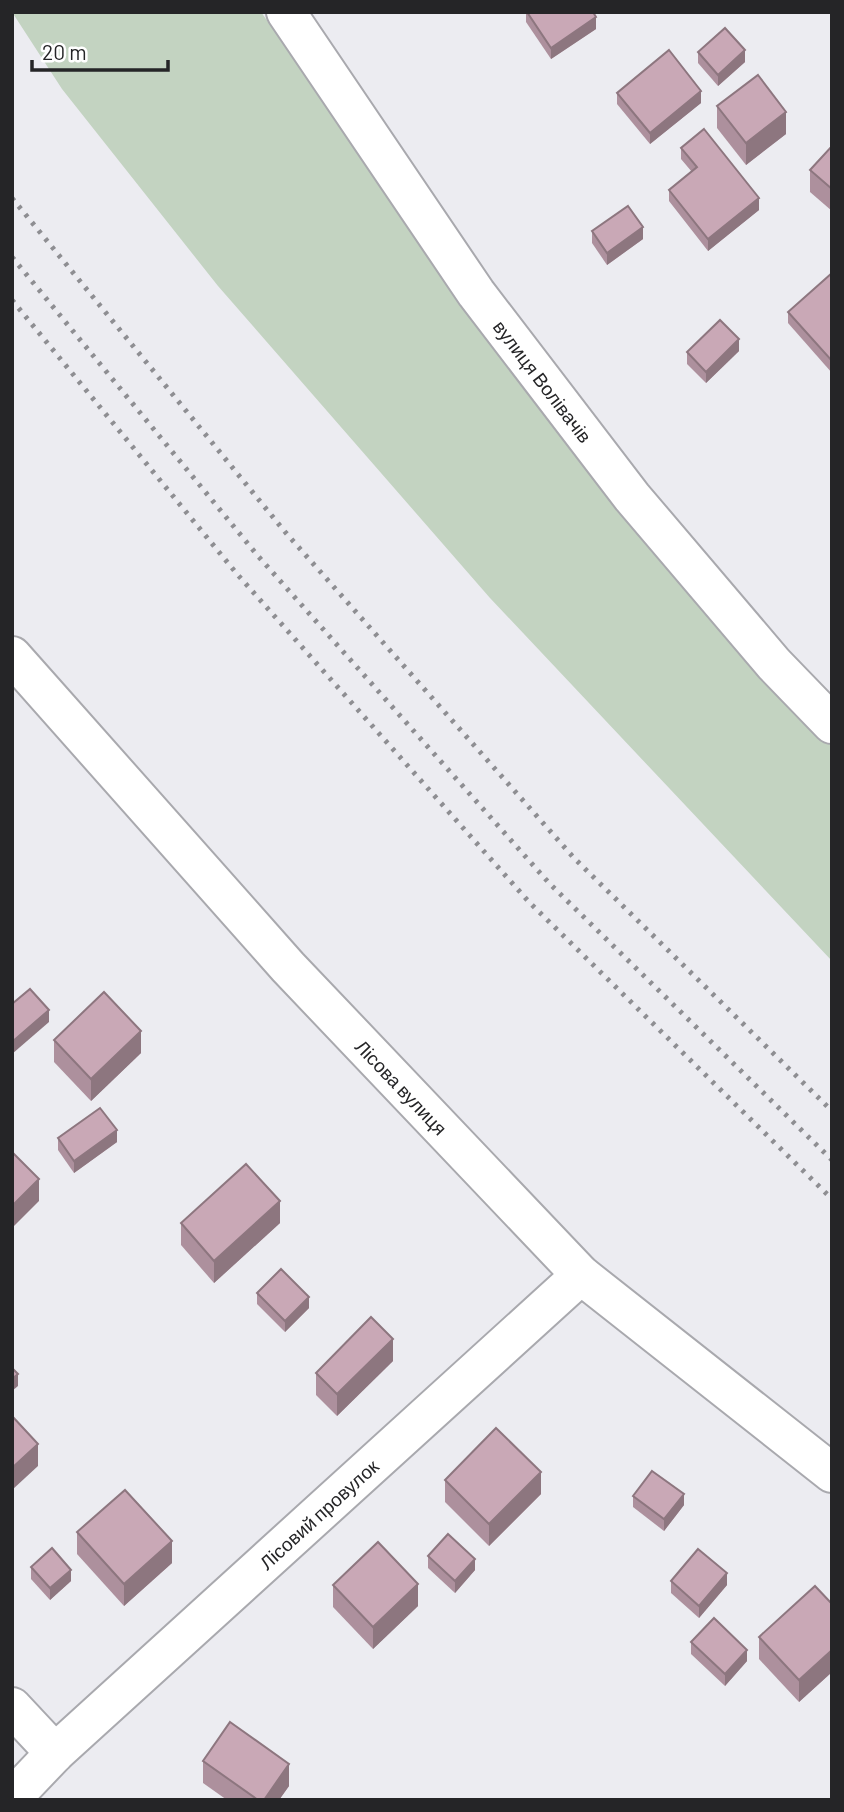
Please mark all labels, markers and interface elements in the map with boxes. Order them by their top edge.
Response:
scale bar [32,28,168,72]
text: 20 m [42,39,87,64]
street label: вулиця Волівачів [489,315,597,447]
street label: Лісова вулиця [351,1034,453,1139]
street label: Лісовий провулок [254,1453,383,1574]

